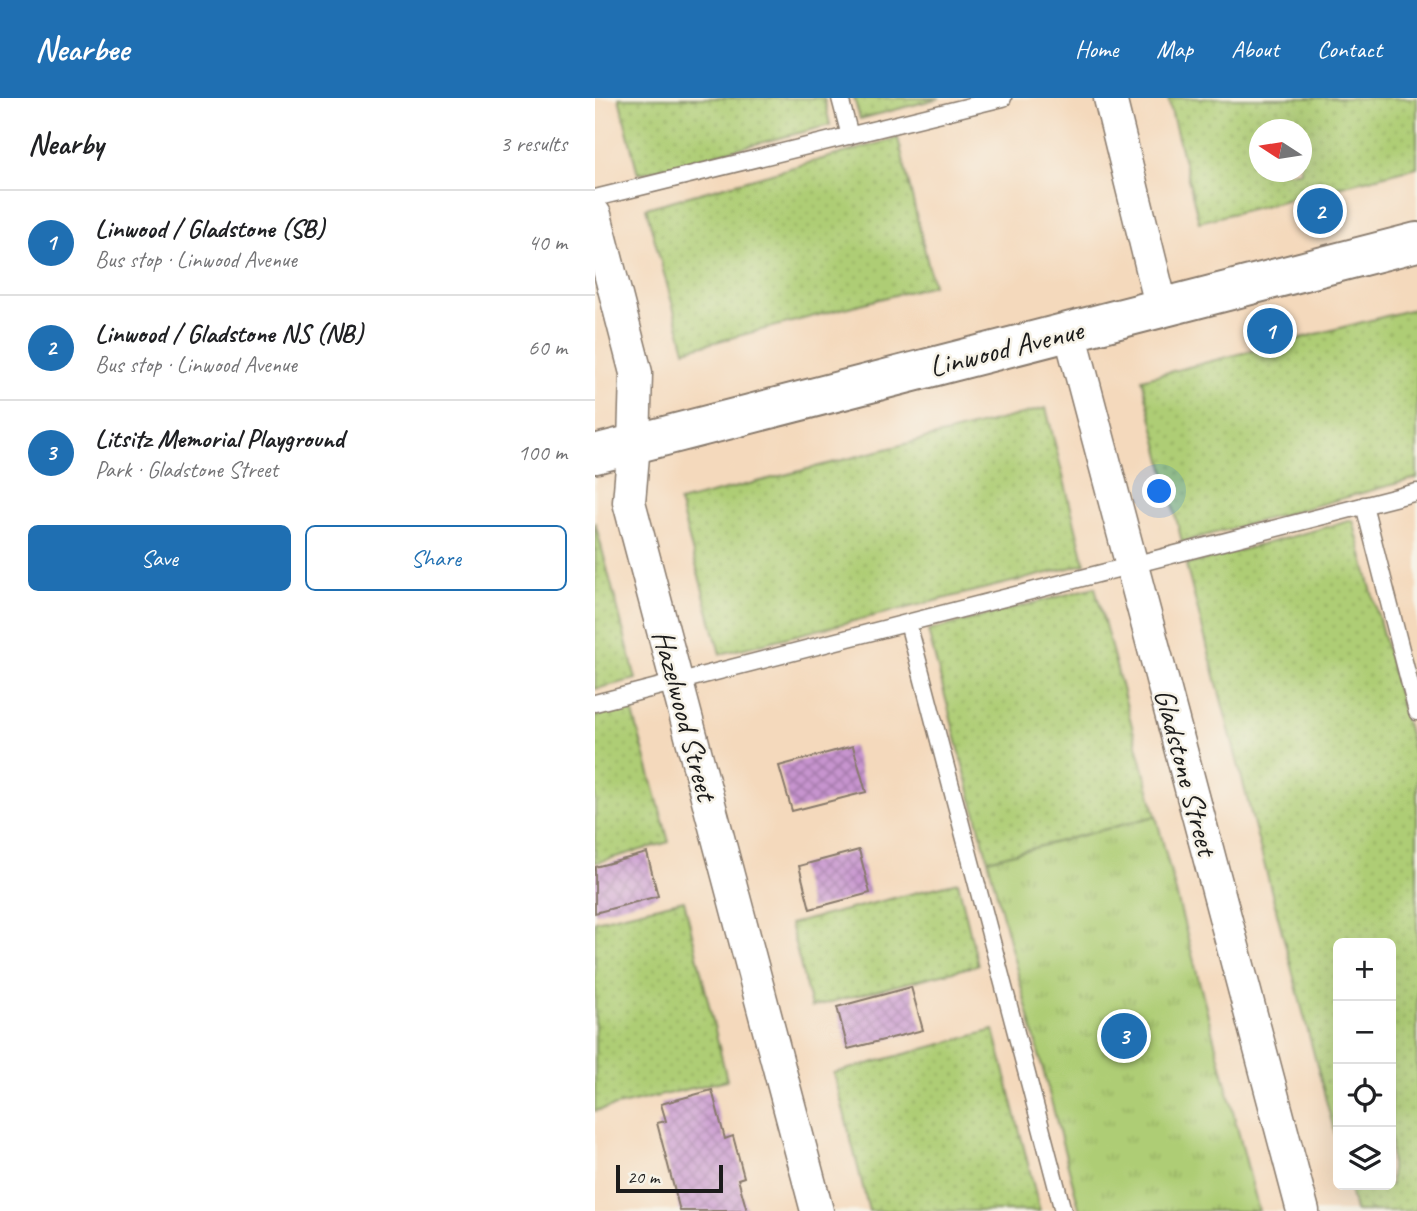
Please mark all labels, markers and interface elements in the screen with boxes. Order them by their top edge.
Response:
text: Nearbee [35,28,129,70]
text: Home [1075,34,1118,64]
text: Map [1156,34,1193,64]
text: About [1231,34,1279,64]
text: Contact [1317,34,1382,64]
north arrow [1249,119,1312,182]
text: Nearby [28,125,104,163]
text: 3 results [500,129,567,158]
pin: 2 [1297,185,1343,237]
text: Linwood / Gladstone (SB) [95,212,325,245]
text: 1 [46,228,56,257]
text: 40 m [528,228,567,257]
text: Bus stop · Linwood Avenue [95,245,297,274]
pin: 1 [1247,305,1293,357]
street label: Linwood Avenue [925,310,1089,385]
text: Linwood / Gladstone NS (NB) [95,317,363,350]
text: 2 [46,333,56,362]
text: 60 m [528,333,567,362]
text: Bus stop · Linwood Avenue [95,350,297,379]
text: Litsitz Memorial Playground [95,422,344,455]
text: 3 [46,438,56,467]
text: 100 m [518,438,567,467]
text: Park · Gladstone Street [95,455,278,484]
your location [1142,474,1176,508]
button: Save [28,525,291,591]
button: Share [305,525,567,591]
street label: Hazelwood Street [644,626,727,807]
street label: Gladstone Street [1146,685,1227,862]
map controls [1333,938,1396,1190]
button: + [1333,938,1396,1001]
button: − [1333,1001,1396,1064]
pin: 3 [1101,1010,1147,1062]
button: locate [1333,1064,1396,1127]
button: layers [1333,1127,1396,1190]
scale bar [616,1162,723,1194]
text: 20 m [627,1165,659,1189]

